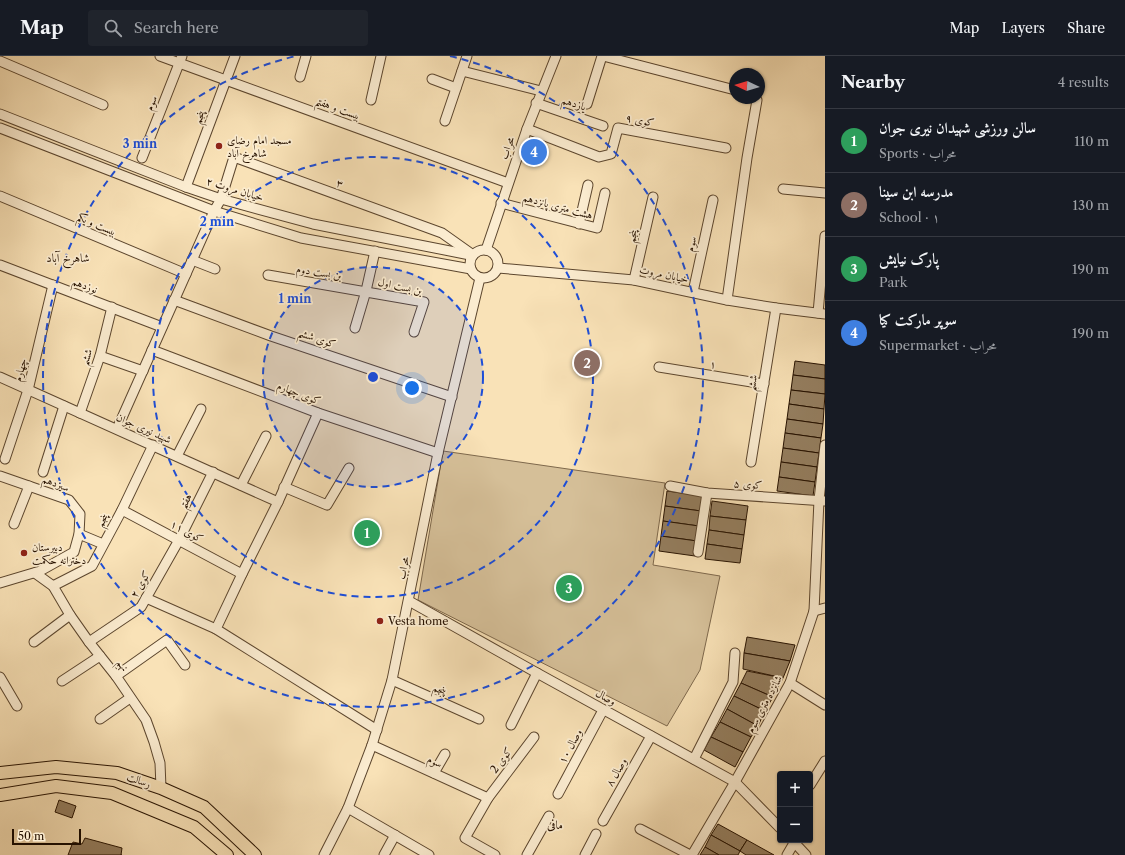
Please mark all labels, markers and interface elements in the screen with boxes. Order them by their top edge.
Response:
search box [88,10,368,46]
text: Map [20,16,64,39]
icon: search [102,17,124,39]
text: Search here [134,18,219,37]
text: Map [949,19,979,37]
text: Layers [1001,19,1045,37]
text: Share [1067,19,1105,37]
north arrow [729,68,765,104]
text: Nearby [841,72,905,92]
text: 4 results [1058,74,1109,90]
street label: سوم [142,93,163,114]
street label: بیست و هفتم [312,93,362,126]
street label: یازدهم [559,93,589,118]
street label: پنجم [190,107,212,127]
street label: کوی ۹ [625,110,655,130]
text: سالن ورزشی شهیدان نیری جوان [879,118,1036,137]
place label: مسجد امام رضای شاهرخ آباد [227,133,292,164]
text: 1 [851,133,857,149]
text: 110 m [1074,133,1109,149]
street label: محراب [496,134,519,162]
text: 3 min [123,136,158,151]
pin: 4 [521,137,547,167]
marker: مسجد امام رضای شاهرخ آباد [214,141,224,151]
text: Sports · محراب [879,145,956,161]
street label: خیابان مروت ۲ [204,174,265,205]
street label: ۳ [335,175,345,191]
text: مدرسه ابن سینا [879,182,953,201]
street label: هشت متری پانزدهم [520,190,595,226]
text: 2 [850,197,858,213]
text: 130 m [1073,197,1109,213]
text: School · ۱ [879,209,940,225]
street label: بیست و یکم [74,210,119,242]
text: 2 min [200,214,235,229]
street label: پنجم [624,227,644,245]
street label: سوم [683,235,702,253]
text: پارک نیایش [879,249,939,268]
district label: شاهرخ آباد [46,250,90,269]
street label: بن بست دوم [295,261,343,285]
text: 3 [850,261,858,277]
text: 190 m [1072,261,1109,277]
street label: خیابان مروت [638,262,690,287]
street label: نوزدهم [69,274,100,300]
street label: بن بست اول [377,274,423,298]
text: Park [879,274,907,290]
text: 1 min [279,291,312,306]
text: سوپر مارکت کیا [879,310,957,329]
street label: کوی ششم [295,325,338,355]
text: 4 [850,325,858,341]
text: 190 m [1072,325,1109,341]
text: Supermarket · محراب [879,337,997,353]
street label: ششم [77,347,99,368]
pin: 2 [574,348,600,378]
street label: چهارم [10,357,33,384]
street label: ۱ [709,357,717,371]
centre of rings [366,370,380,384]
street label: ششم [744,374,764,393]
street label: کوی چهارم [274,378,323,411]
your location [402,378,422,398]
street label: شهید نیری جوان [114,410,174,447]
street label: سیزدهم [39,471,72,498]
street label: کوی ۵ [733,476,763,492]
street label: هفتم [175,491,198,513]
street label: پنجم [93,510,115,531]
street label: کوی ۱۱ [168,517,206,545]
pin: 1 [354,518,380,548]
place label: دبیرستان دخترانه حکمت [32,540,86,567]
marker: دبیرستان دخترانه حکمت [19,548,29,558]
street label: محراب [394,555,413,581]
street label: کوی ۲ [127,568,153,600]
pin: 3 [556,573,582,603]
place label: Vesta home [387,614,448,628]
marker: Vesta home [375,616,385,626]
street label: نهم [111,656,132,676]
street label: شانزده متری سوم [743,673,788,737]
street label: پنجم [429,680,450,702]
street label: وصال [593,686,619,708]
street label: وصال ۱۰ [555,726,585,766]
street label: کوی 2 [487,744,515,776]
street label: سوم [424,751,445,773]
street label: وصال ۸ [602,755,630,789]
street label: رسالت [125,769,153,791]
map controls [777,771,813,843]
button: + [777,771,813,807]
button: − [777,807,813,843]
district label: مافی [547,817,563,832]
scale bar [12,827,81,846]
text: 50 m [18,829,44,843]

